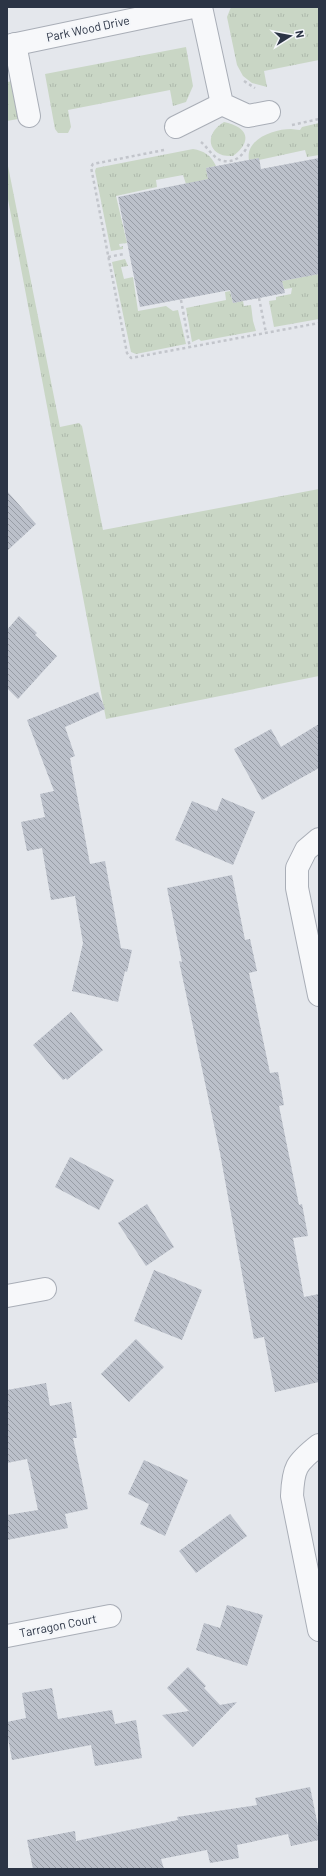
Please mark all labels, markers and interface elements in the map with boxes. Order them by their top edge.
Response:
street label: Park Wood Drive [45,12,131,44]
north arrow [270,16,310,56]
text: N [293,29,307,39]
street label: Tarragon Court [18,1611,98,1639]

